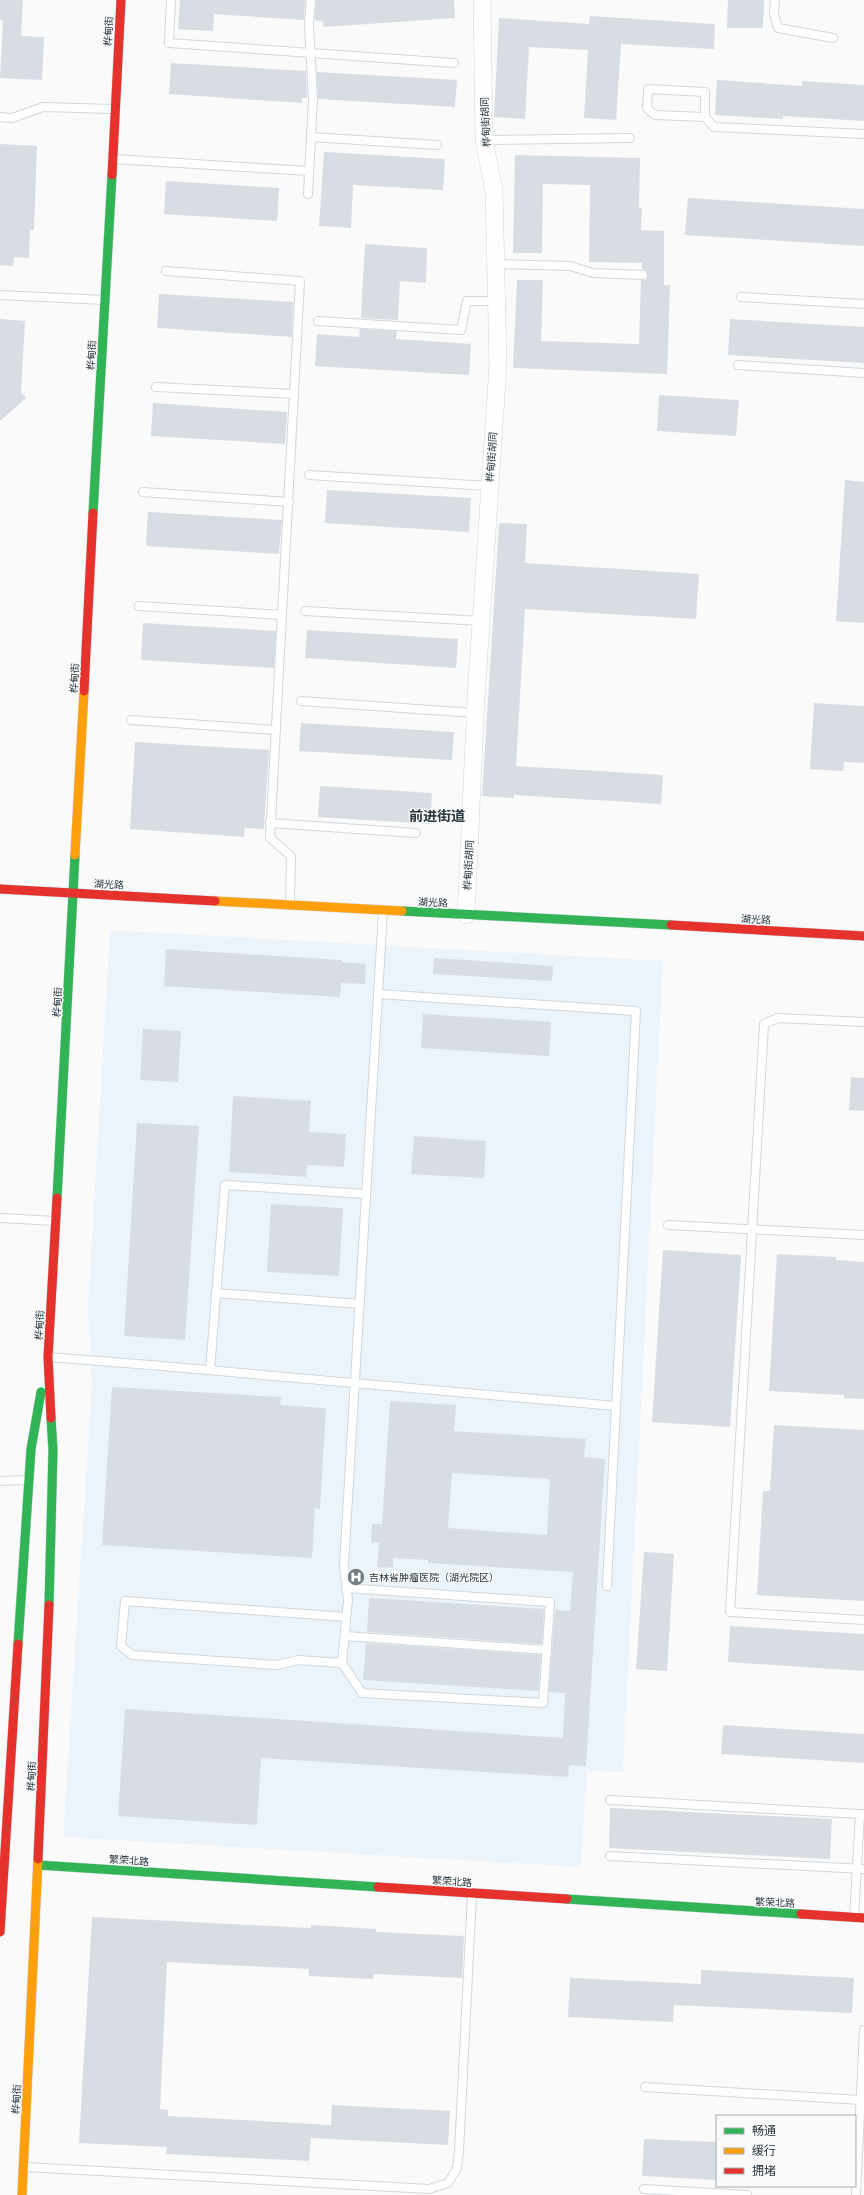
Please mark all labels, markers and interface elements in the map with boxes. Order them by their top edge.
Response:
street label: 桦甸街 [102,16,116,46]
street label: 桦甸街胡同 [479,97,493,147]
street label: 桦甸街 [85,340,99,370]
street label: 桦甸街胡同 [484,432,500,482]
street label: 桦甸街 [68,663,82,693]
district label: 前进街道 [409,808,465,825]
street label: 桦甸街胡同 [462,840,476,890]
street label: 湖光路 [94,878,124,892]
street label: 湖光路 [418,896,448,910]
street label: 湖光路 [741,913,771,927]
street label: 桦甸街 [51,987,65,1017]
street label: 桦甸街 [33,1310,47,1340]
hospital icon: 吉林省肿瘤医院（湖光院区） [346,1567,366,1587]
place label: 吉林省肿瘤医院（湖光院区） [369,1572,499,1584]
street label: 桦甸街 [25,1761,39,1791]
street label: 繁荣北路 [109,1854,149,1868]
street label: 繁荣北路 [432,1875,472,1889]
street label: 繁荣北路 [755,1896,795,1910]
street label: 桦甸街 [10,2084,24,2114]
legend [716,2115,856,2187]
text: 畅通 [752,2124,776,2138]
text: 缓行 [752,2144,776,2158]
text: 拥堵 [752,2164,776,2178]

